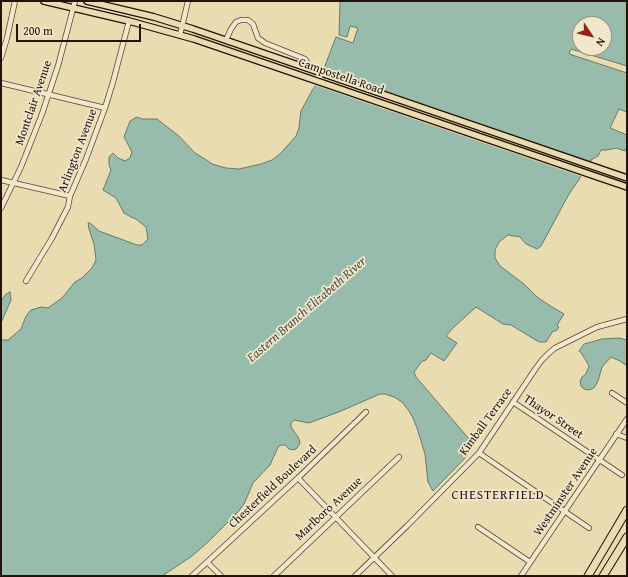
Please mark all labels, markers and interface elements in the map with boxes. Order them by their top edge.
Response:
scale bar [18,16,143,42]
north arrow [572,16,612,56]
text: 200 m [23,22,53,39]
text: N [592,35,610,50]
street label: Campostella Road [296,56,386,98]
street label: Montclair Avenue [13,59,55,147]
street label: Arlington Avenue [55,107,101,195]
water label: Eastern Branch Elizabeth River [244,254,370,366]
street label: Kimball Terrace [457,385,515,459]
street label: Thayor Street [520,392,586,442]
street label: Chesterfield Boulevard [226,443,320,531]
street label: Westminster Avenue [531,445,601,539]
street label: Marlboro Avenue [292,474,366,544]
district label: CHESTERFIELD [451,488,545,504]

